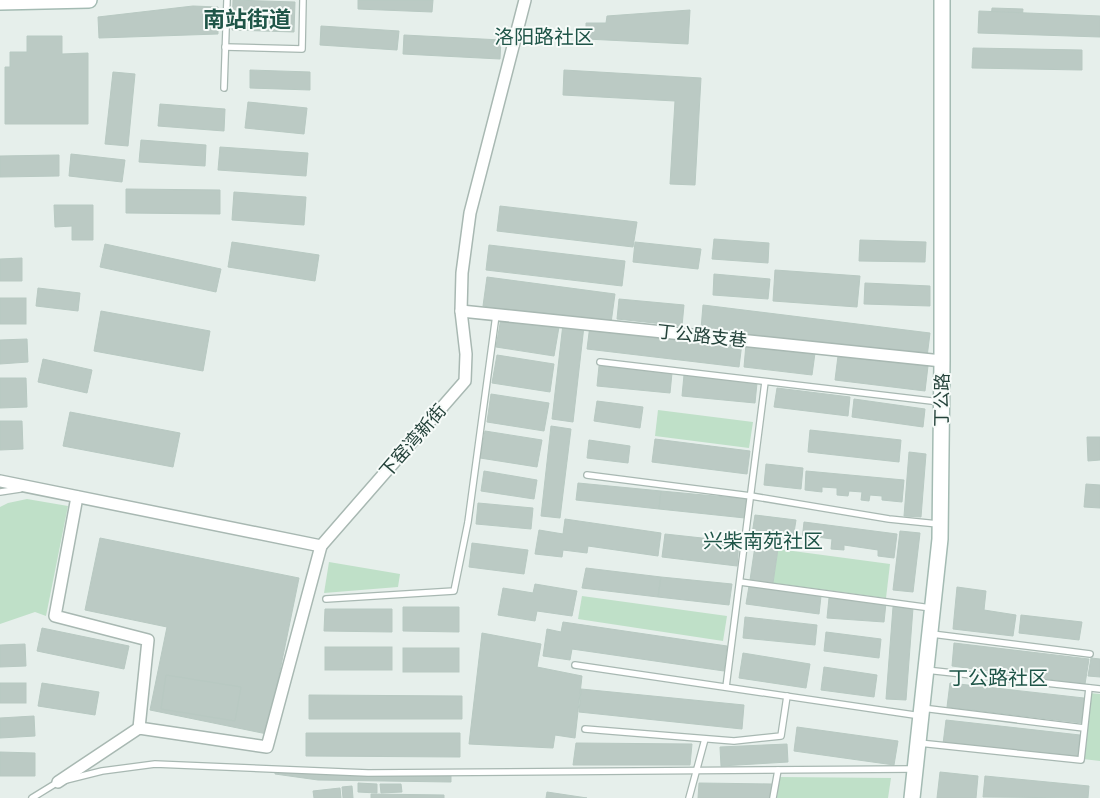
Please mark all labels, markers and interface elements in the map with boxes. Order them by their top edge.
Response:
district label: 南站街道 [203,6,291,33]
district label: 洛阳路社区 [494,25,594,49]
street label: 丁公路支巷 [656,320,748,352]
street label: 丁公路 [931,373,953,427]
street label: 下窑湾新街 [375,400,451,482]
district label: 兴柴南苑社区 [703,529,823,553]
district label: 丁公路社区 [948,666,1048,690]

